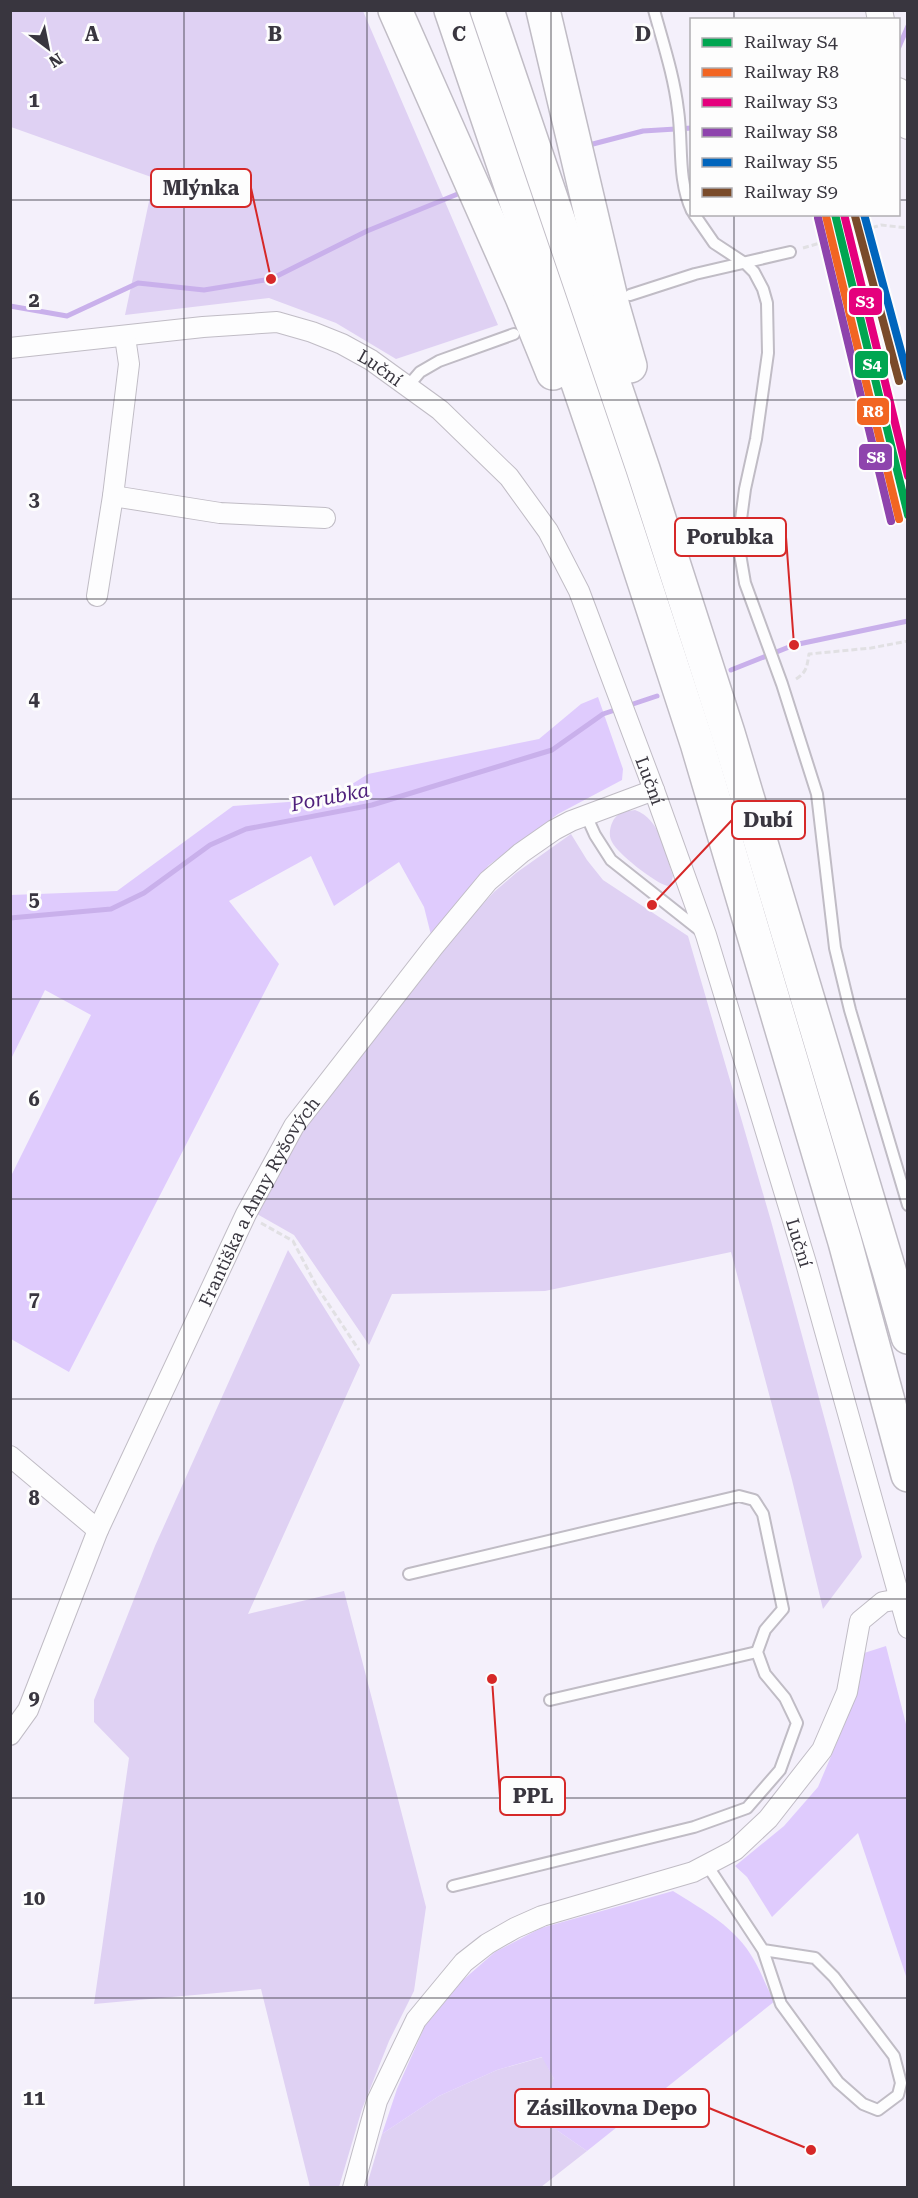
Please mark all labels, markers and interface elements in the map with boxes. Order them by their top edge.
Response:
north arrow [18,18,78,78]
legend [690,18,900,216]
text: A [85,22,100,46]
text: B [268,22,282,46]
text: C [452,22,466,46]
text: D [635,22,651,46]
text: Railway S4 [744,31,838,52]
text: N [45,49,66,72]
text: Railway R8 [744,61,839,82]
text: 1 [28,88,40,112]
text: Railway S3 [744,91,838,112]
text: Railway S8 [744,121,838,142]
text: Railway S5 [744,151,838,172]
callout: Mlýnka [151,169,251,207]
text: Mlýnka [163,176,240,200]
text: Railway S9 [744,181,838,202]
line badge: S3 [848,287,883,316]
text: 2 [28,288,40,312]
text: S3 [855,292,875,311]
street label: Luční [354,345,407,390]
line badge: S4 [854,350,889,379]
text: S4 [862,355,882,374]
line badge: R8 [856,397,890,426]
text: R8 [863,402,883,421]
line badge: S8 [858,443,893,471]
text: S8 [866,448,886,467]
text: 3 [28,487,40,511]
callout: Porubka [675,518,786,556]
text: Porubka [686,525,774,549]
text: 4 [28,687,40,711]
street label: Luční [632,753,669,807]
water label: Porubka [288,778,371,817]
callout: Dubí [732,801,805,839]
text: Dubí [743,808,793,832]
text: 5 [28,887,40,911]
text: 6 [28,1087,40,1111]
street label: Františka a Anny Ryšových [194,1092,324,1310]
street label: Luční [782,1216,817,1270]
text: 7 [28,1287,40,1311]
text: 8 [28,1486,40,1510]
text: 9 [28,1686,40,1710]
callout: PPL [500,1777,565,1815]
text: PPL [513,1784,553,1808]
text: 10 [23,1886,45,1910]
text: 11 [23,2086,45,2110]
callout: Zásilkovna Depo [515,2089,709,2127]
text: Zásilkovna Depo [527,2096,697,2120]

